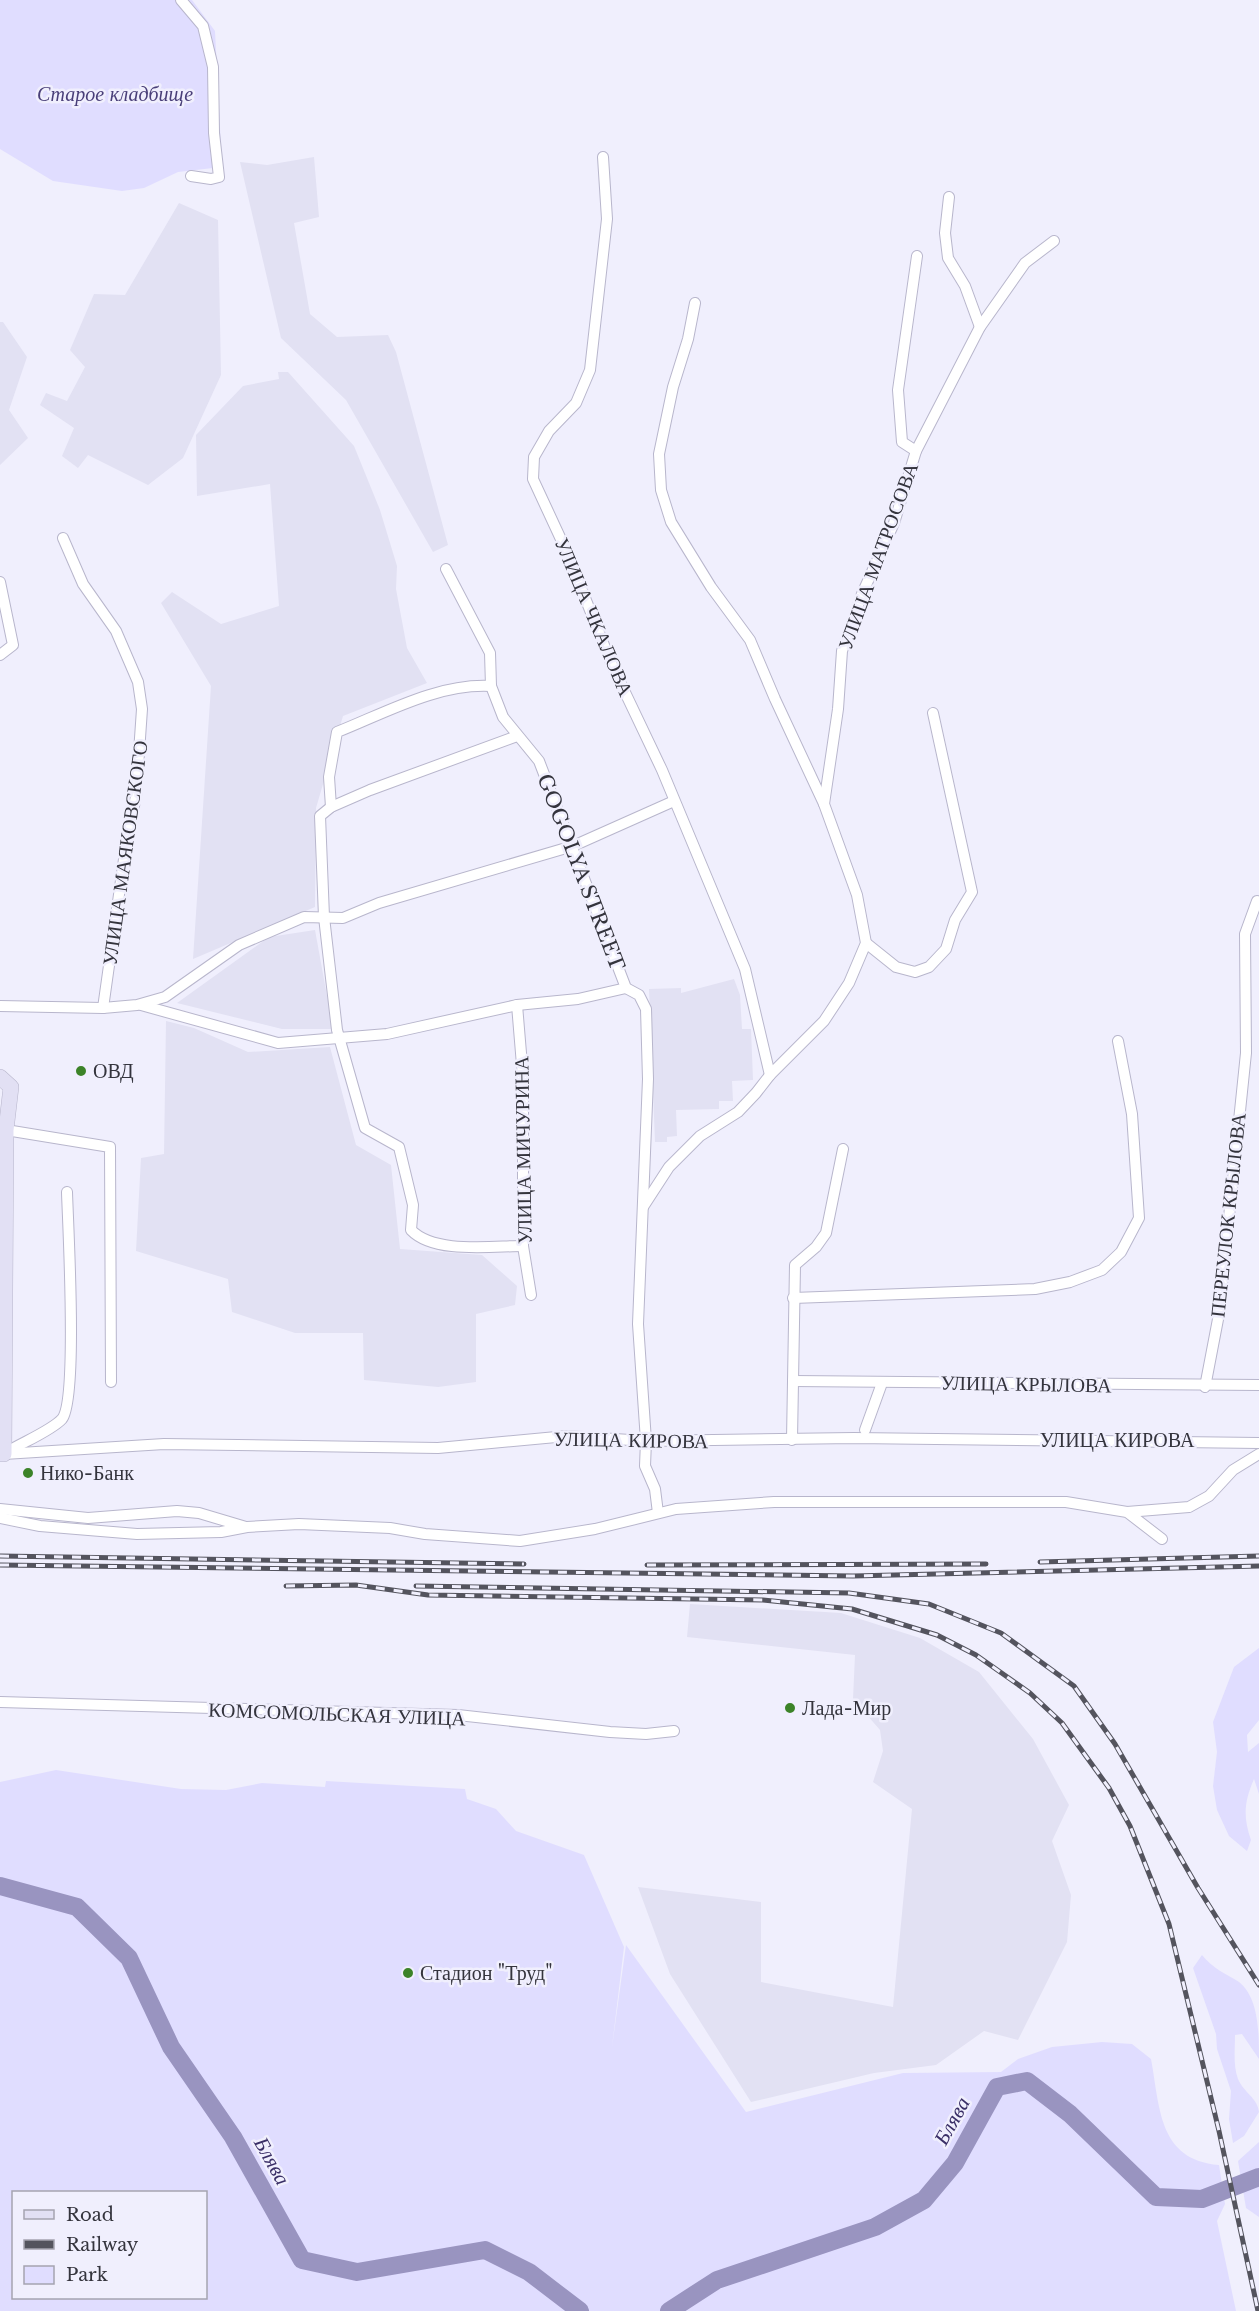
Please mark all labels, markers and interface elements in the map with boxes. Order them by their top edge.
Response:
park label: Старое кладбище [37,82,193,106]
street label: УЛИЦА МАТРОСОВА [833,459,923,653]
street label: УЛИЦА ЧКАЛОВА [550,534,638,700]
street label: УЛИЦА МАЯКОВСКОГО [97,739,153,967]
street label: GOGOLYA STREET [532,770,630,974]
street label: УЛИЦА МИЧУРИНА [509,1055,537,1244]
place label: ОВД [93,1059,134,1083]
marker: ОВД [74,1064,88,1078]
street label: ПЕРЕУЛОК КРЫЛОВА [1205,1111,1251,1318]
street label: УЛИЦА КРЫЛОВА [940,1371,1112,1397]
street label: УЛИЦА КИРОВА [553,1427,709,1453]
street label: УЛИЦА КИРОВА [1040,1428,1195,1452]
place label: Нико-Банк [40,1461,134,1485]
marker: Нико-Банк [21,1466,35,1480]
place label: Лада-Мир [802,1696,891,1720]
street label: КОМСОМОЛЬСКАЯ УЛИЦА [208,1698,467,1731]
marker: Лада-Мир [783,1701,797,1715]
place label: Стадион "Труд" [420,1961,553,1985]
marker: Стадион "Труд" [401,1966,415,1980]
water label: Блява [928,2092,976,2150]
water label: Блява [248,2132,296,2190]
legend [12,2191,207,2299]
text: Road [66,2204,114,2226]
text: Railway [66,2234,139,2256]
text: Park [66,2264,108,2286]

